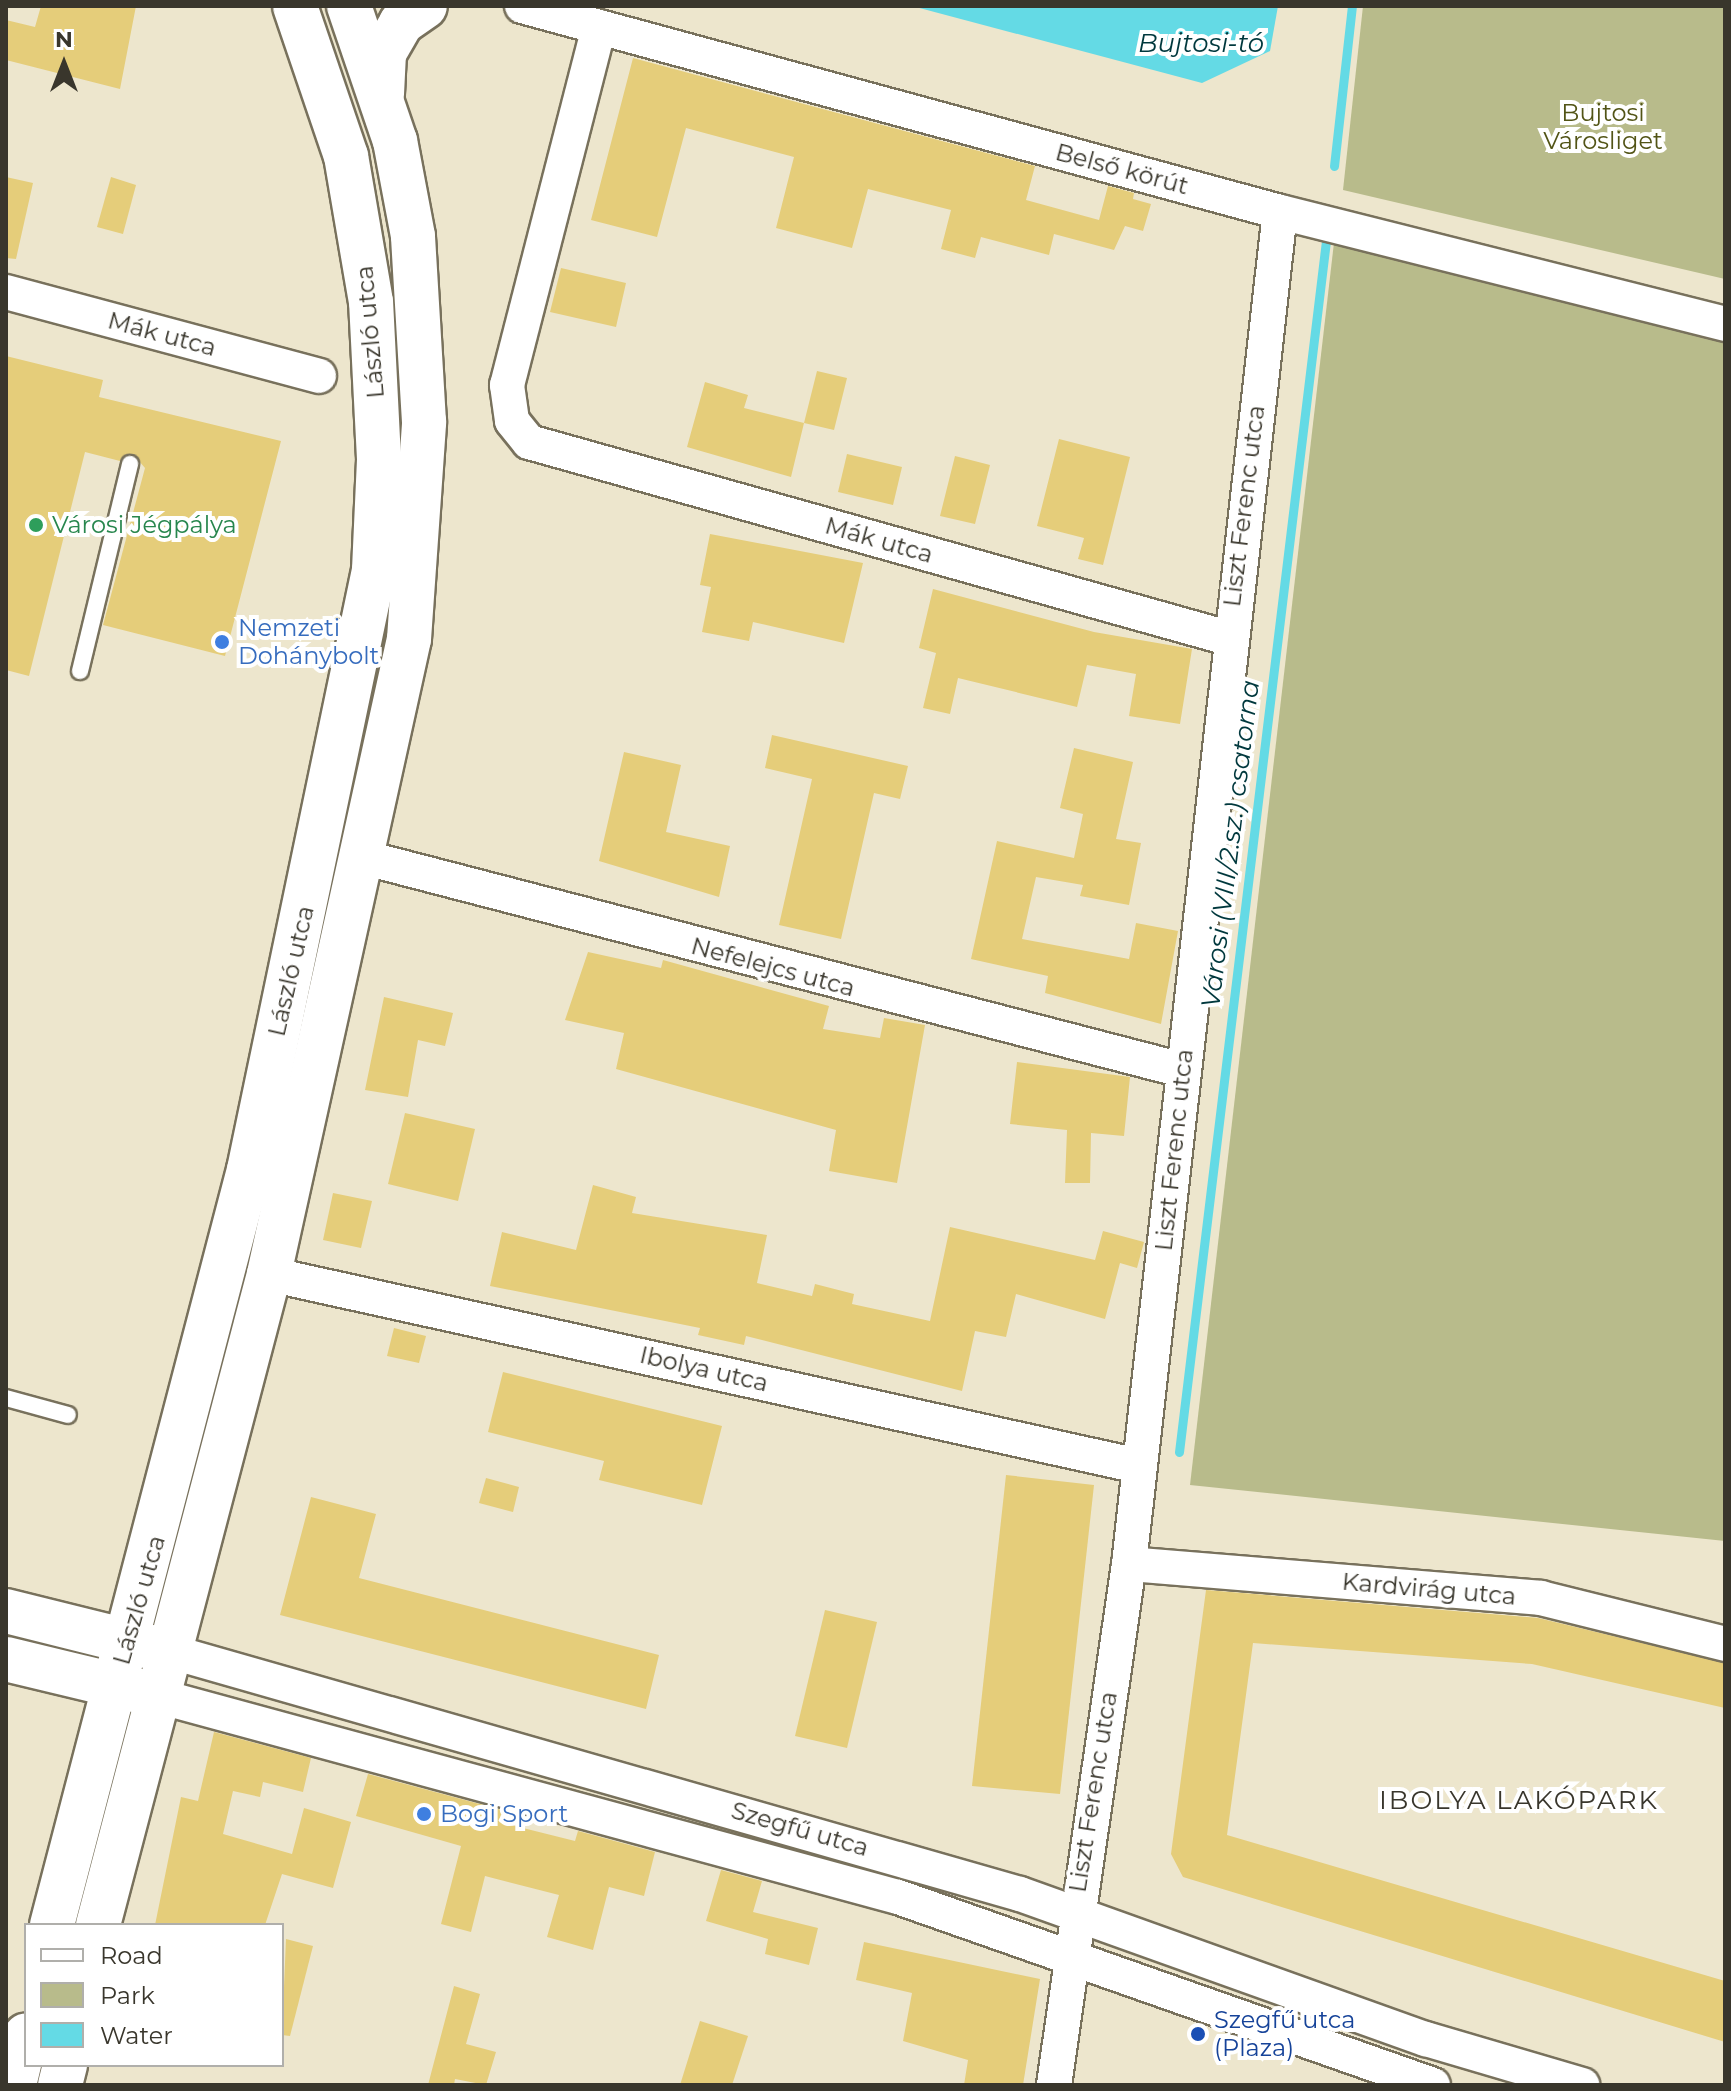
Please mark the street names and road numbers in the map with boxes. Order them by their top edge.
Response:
street label: Belső körút [1052,137,1192,201]
street label: László utca [350,264,390,400]
street label: Mák utca [105,306,219,362]
street label: Liszt Ferenc utca [1217,404,1271,608]
street label: Mák utca [822,511,936,569]
street label: László utca [262,903,320,1039]
street label: Nefelejcs utca [688,931,858,1003]
street label: Liszt Ferenc utca [1149,1048,1199,1252]
street label: Ibolya utca [637,1340,771,1398]
street label: László utca [107,1532,171,1668]
street label: Kardvirág utca [1341,1567,1517,1611]
street label: Liszt Ferenc utca [1063,1690,1123,1894]
street label: Szegfű utca [728,1796,872,1862]

